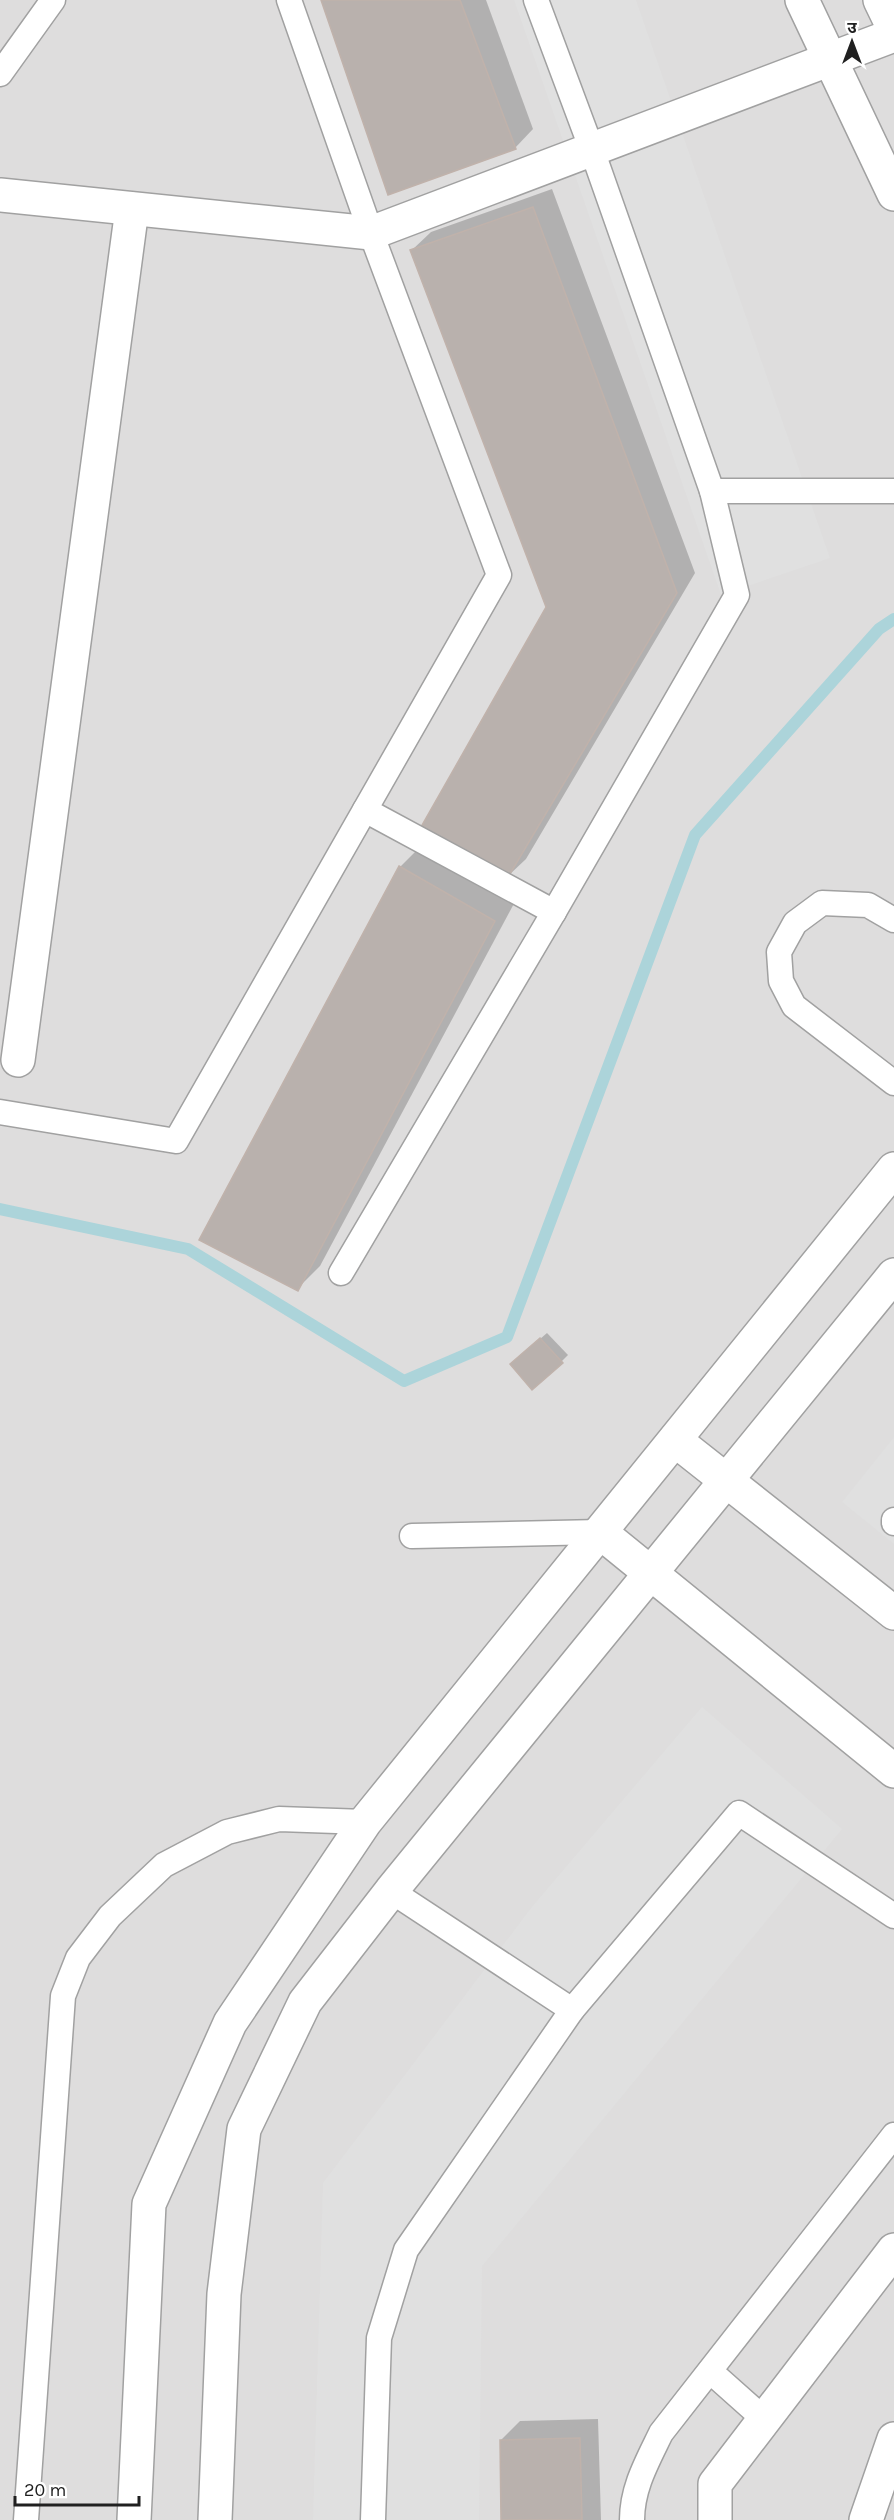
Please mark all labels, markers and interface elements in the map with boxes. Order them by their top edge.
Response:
north arrow [822,12,882,72]
text: उ [847,18,857,37]
scale bar [15,2469,140,2507]
text: 20 m [24,2479,66,2501]

